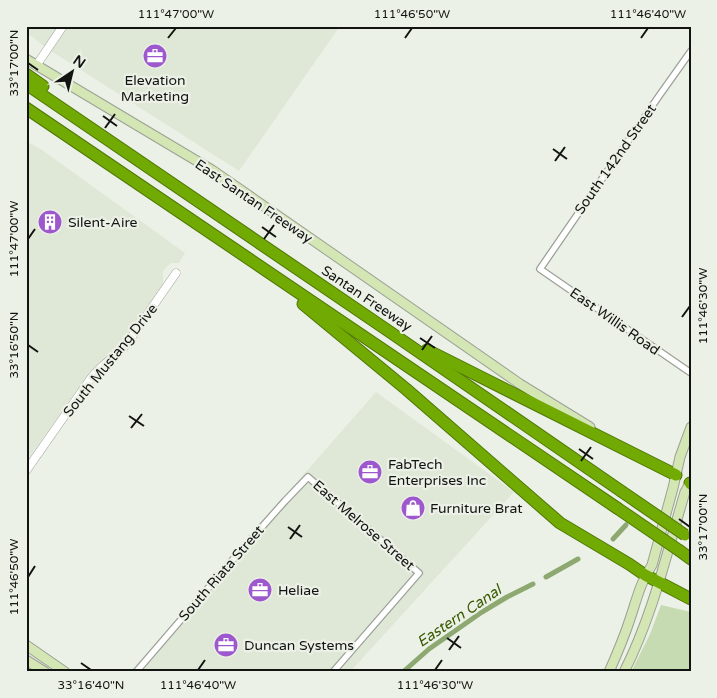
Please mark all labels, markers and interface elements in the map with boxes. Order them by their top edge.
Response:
text: 111°47'00"W [138,7,214,21]
text: 111°46'50"W [374,7,450,21]
text: 111°46'40"W [610,7,686,21]
text: 33°17'00"N [7,30,21,97]
office icon: Elevation Marketing [142,43,168,69]
north arrow [48,48,98,98]
text: N [70,52,89,72]
place label: Elevation Marketing [121,72,189,105]
street label: South 142nd Street [571,100,660,218]
street label: East Santan Freeway [192,156,316,247]
text: 111°47'00"W [7,201,21,277]
building icon: Silent-Aire [37,209,63,235]
place label: Silent-Aire [68,214,138,231]
street label: Santan Freeway [318,262,416,335]
text: 111°46'30"W [696,268,710,344]
street label: East Willis Road [566,284,663,359]
street label: South Mustang Drive [60,300,161,420]
text: 33°16'50"N [7,312,21,379]
place label: FabTech Enterprises Inc [388,456,486,489]
office icon: FabTech Enterprises Inc [357,459,383,485]
street label: East Melrose Street [309,477,418,575]
text: 33°17'00"N [696,494,710,561]
shop icon: Furniture Brat [400,495,426,521]
place label: Furniture Brat [430,500,523,517]
street label: South Riata Street [175,522,268,625]
text: 111°46'50"W [7,539,21,615]
office icon: Heliae [247,577,273,603]
water label: Eastern Canal [413,580,507,651]
place label: Heliae [278,582,319,599]
office icon: Duncan Systems [213,632,239,658]
place label: Duncan Systems [244,637,354,654]
text: 33°16'40"N [58,678,125,692]
text: 111°46'40"W [160,678,236,692]
text: 111°46'30"W [397,678,473,692]

